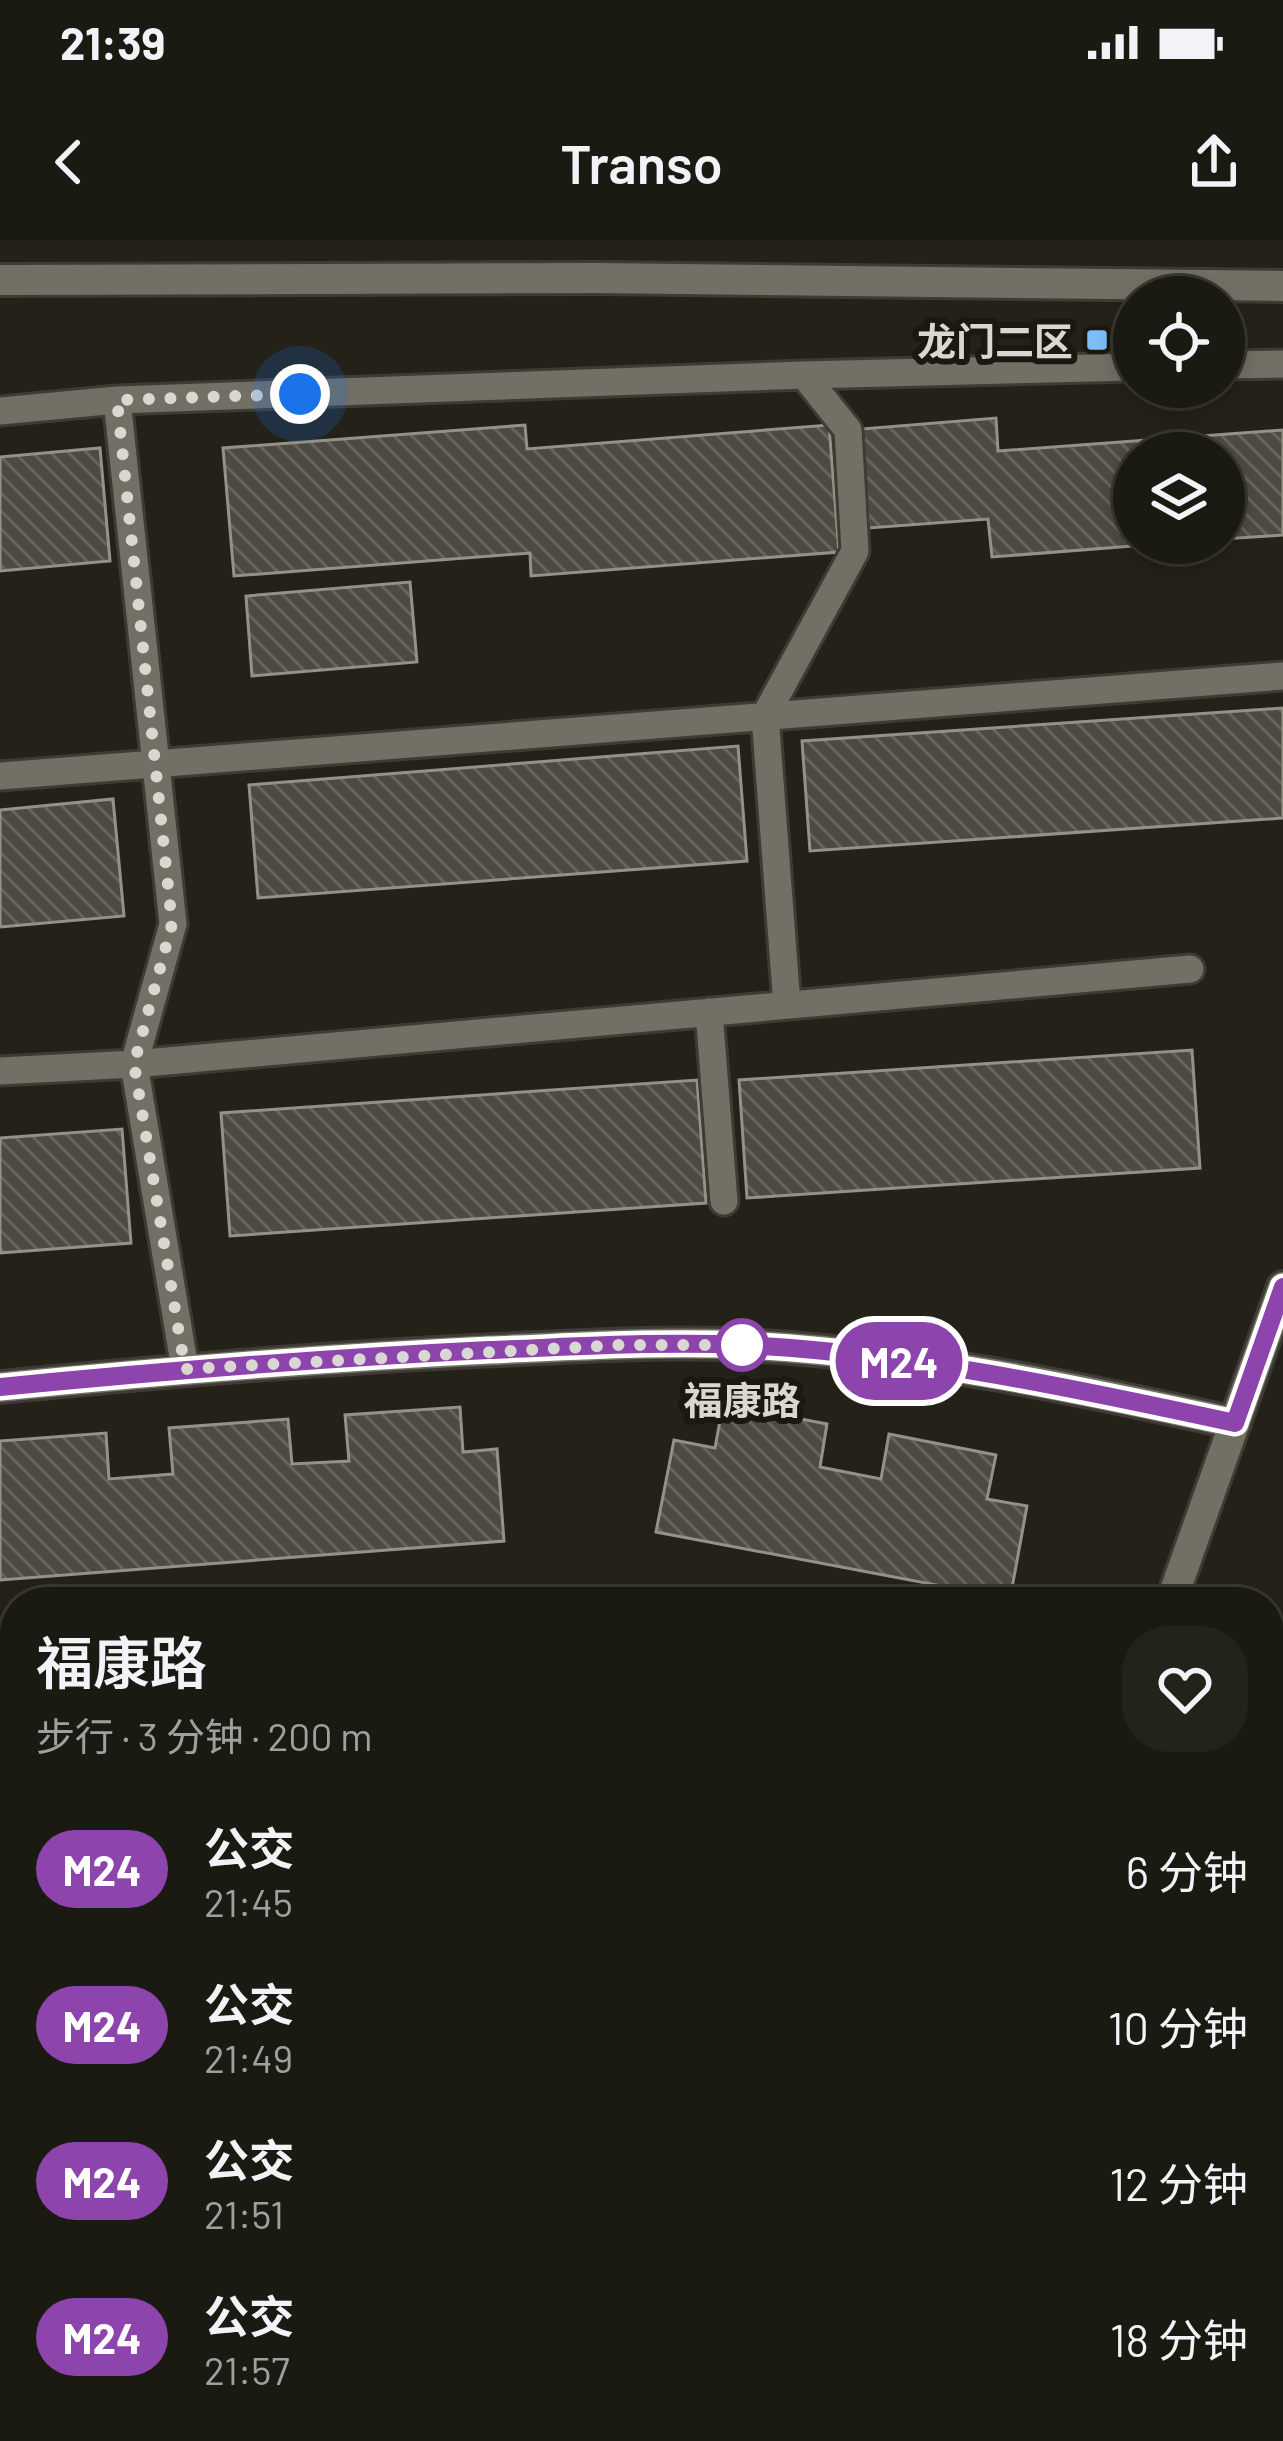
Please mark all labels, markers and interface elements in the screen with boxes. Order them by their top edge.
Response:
text: 21:39 [60,15,165,69]
icon: back [36,129,102,195]
icon: share [1181,129,1247,195]
text: Transo [560,130,723,195]
map controls [1113,276,1245,564]
button: locate [1113,276,1245,408]
place label: 龙门二区 [917,317,1073,364]
marker: 龙门二区 [1084,327,1110,353]
your location [270,364,330,424]
button: layers [1113,432,1245,564]
marker: 福康路 [717,1320,767,1370]
line badge: M24 [830,1322,968,1400]
text: M24 [860,1336,938,1386]
place label: 福康路 [683,1376,801,1423]
button: heart [1122,1626,1248,1752]
text: 福康路 [36,1627,207,1695]
text: 步行 · 3 分钟 · 200 m [36,1712,373,1759]
text: 公交 [204,1820,294,1874]
text: M24 [63,1844,141,1894]
text: 6 分钟 [1126,1844,1248,1898]
text: 21:45 [204,1878,293,1925]
text: 公交 [204,1976,294,2030]
text: M24 [63,2000,141,2050]
text: 10 分钟 [1108,2000,1248,2054]
text: 21:49 [204,2034,293,2081]
text: 公交 [204,2132,294,2186]
text: M24 [63,2156,141,2206]
text: 12 分钟 [1109,2156,1248,2210]
text: 21:51 [204,2190,284,2237]
text: 公交 [204,2288,294,2342]
text: M24 [63,2312,141,2362]
text: 18 分钟 [1110,2312,1248,2366]
text: 21:57 [204,2346,290,2393]

